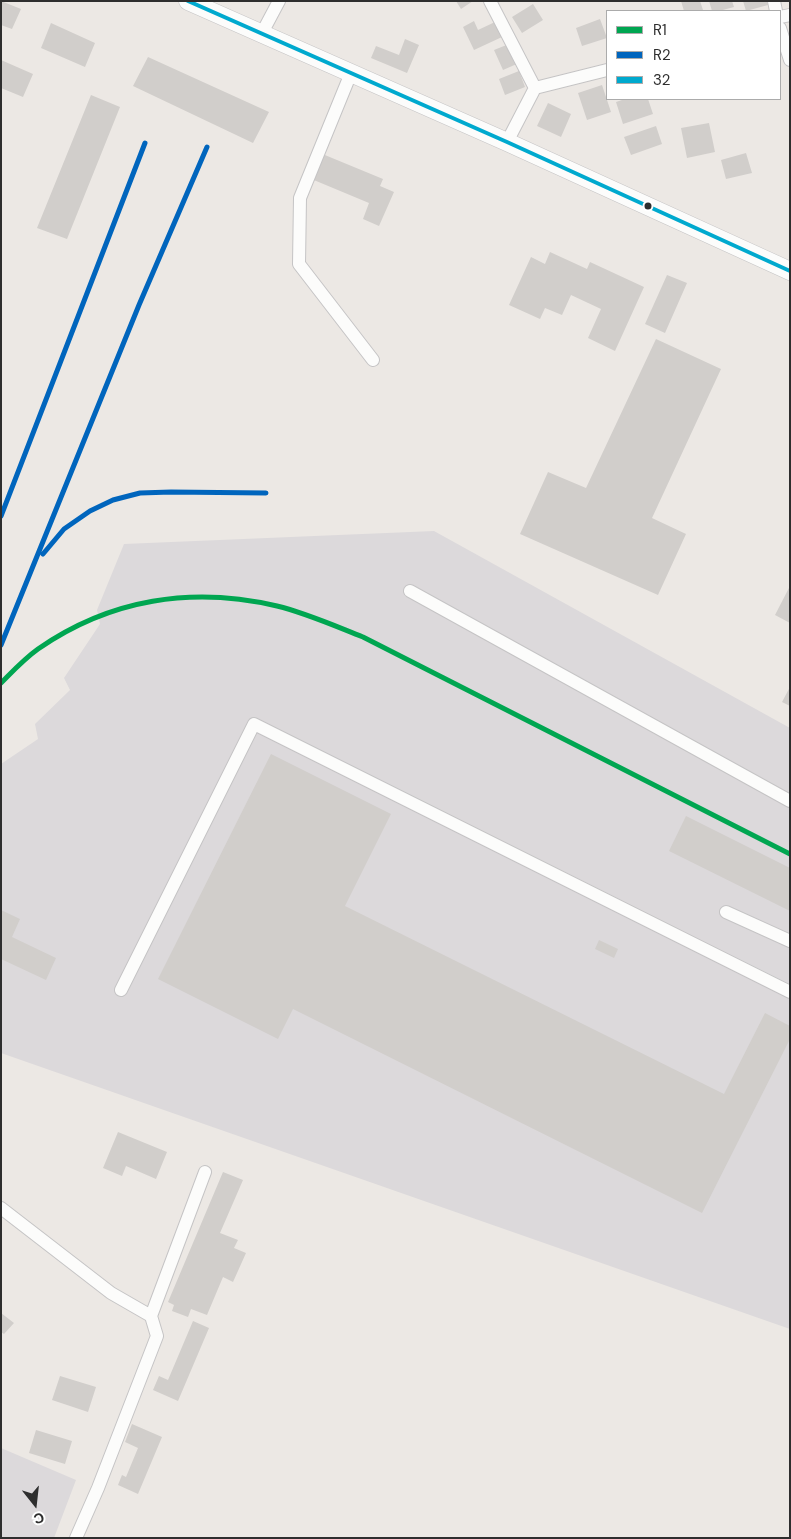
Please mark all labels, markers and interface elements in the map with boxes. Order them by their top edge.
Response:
legend [606,10,781,100]
text: R1 [653,20,667,40]
text: R2 [653,45,671,65]
text: 32 [653,70,671,90]
unlabelled marker [643,201,653,211]
north arrow [10,1479,60,1529]
text: С [32,1508,46,1528]

